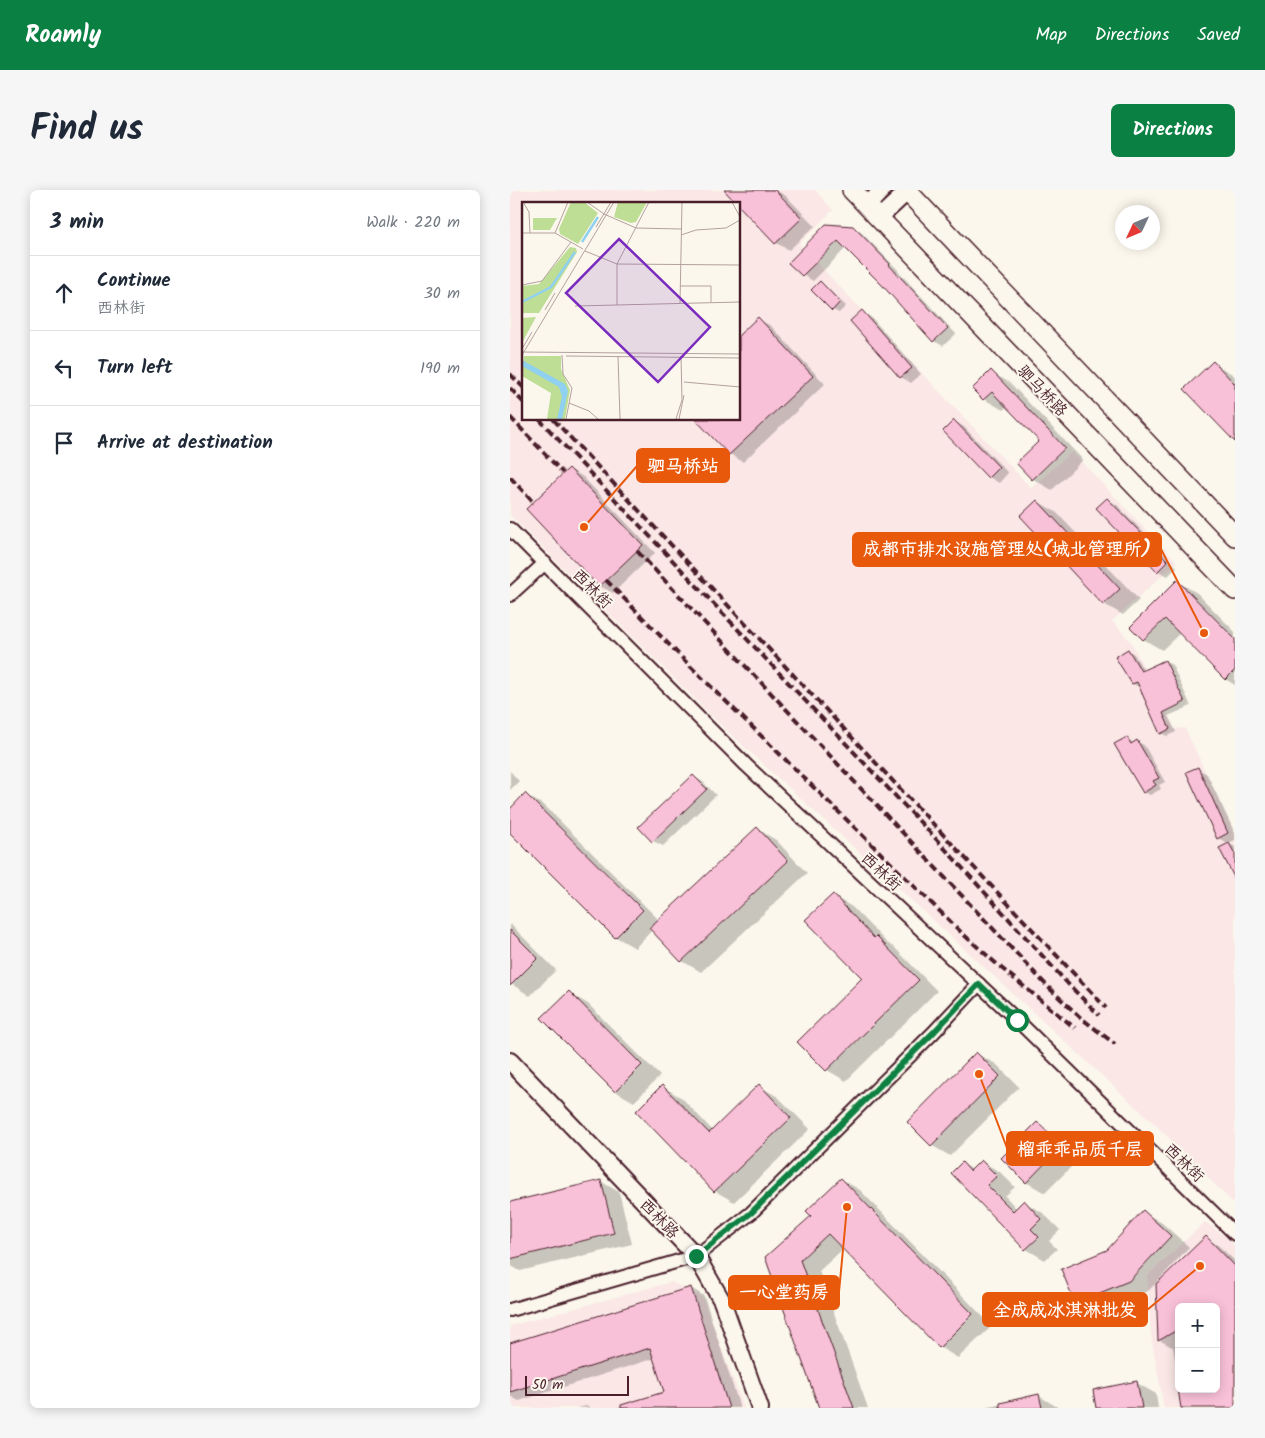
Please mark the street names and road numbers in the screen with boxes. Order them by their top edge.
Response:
street label: 驷马桥路 [1011,359,1073,423]
street label: 西林街 [566,563,618,615]
street label: 西林街 [855,847,907,898]
street label: 西林街 [1158,1137,1210,1189]
street label: 西林路 [633,1193,685,1245]

